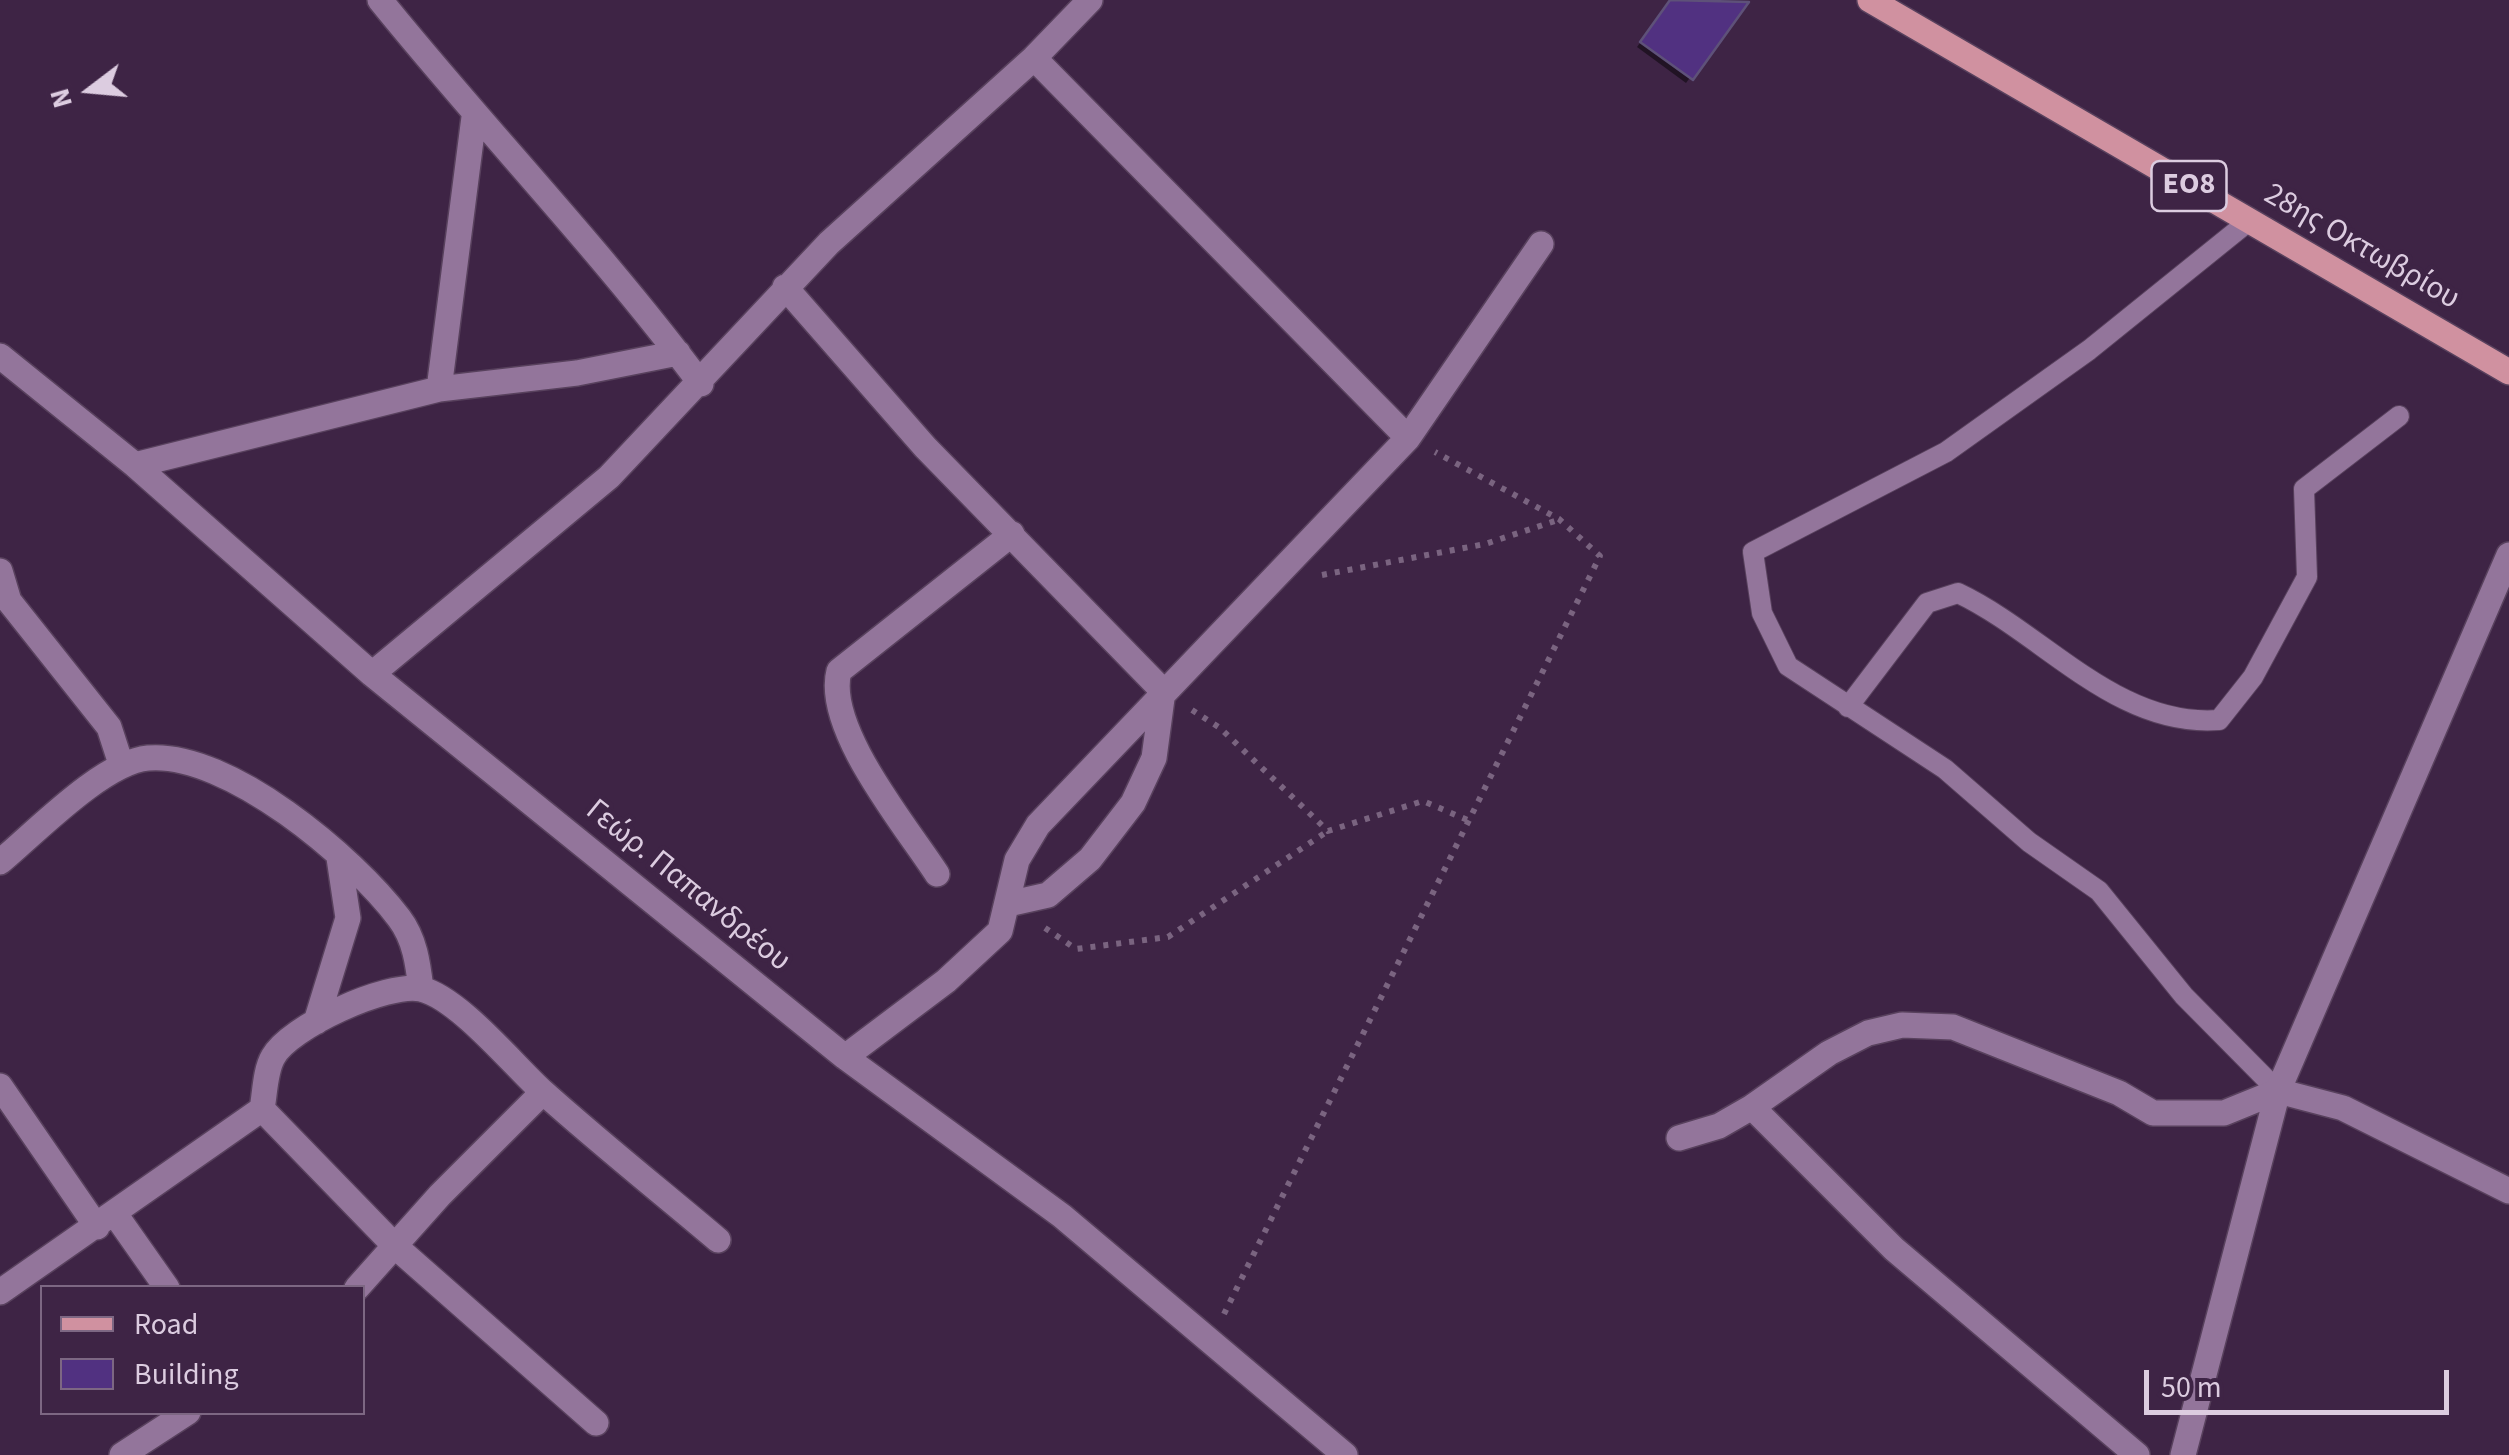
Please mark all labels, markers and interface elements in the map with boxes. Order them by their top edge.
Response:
north arrow [40,40,140,140]
text: N [39,84,83,113]
road number: ΕΟ8 [2152,161,2226,211]
street label: 28ης Οκτωβρίου [2256,177,2466,319]
street label: Γεώρ. Παπανδρέου [577,793,797,981]
legend [40,1285,365,1415]
text: Road [134,1303,198,1346]
scale bar [2149,1350,2454,1412]
text: Building [134,1353,239,1396]
text: 50 m [2161,1366,2222,1409]

